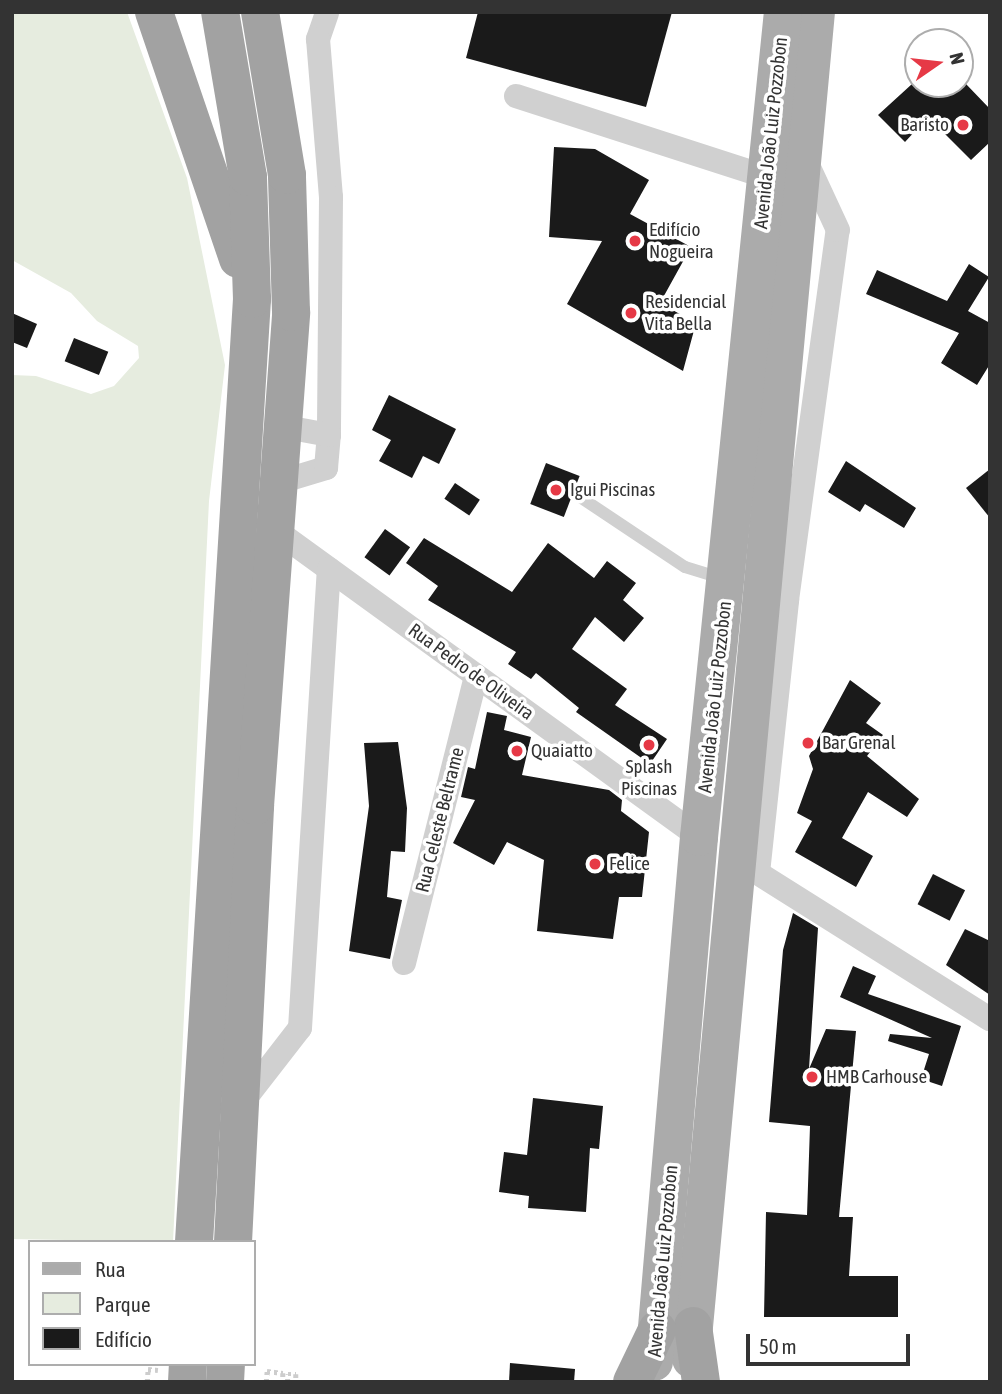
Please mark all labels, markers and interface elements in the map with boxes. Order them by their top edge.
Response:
north arrow [904,28,974,98]
street label: Avenida João Luiz Pozzobon [750,36,792,230]
text: N [945,50,969,67]
place label: Baristo [900,114,949,136]
marker: Baristo [955,117,971,133]
place label: Edifício Nogueira [649,219,714,263]
marker: Edifício Nogueira [627,233,643,249]
place label: Residencial Vita Bella [645,291,726,335]
marker: Residencial Vita Bella [623,305,639,321]
place label: Igui Piscinas [570,479,655,501]
marker: Igui Piscinas [548,482,564,498]
street label: Avenida João Luiz Pozzobon [694,600,736,794]
street label: Rua Pedro de Oliveira [404,619,538,725]
place label: Bar Grenal [822,732,895,754]
marker: Bar Grenal [800,735,816,751]
marker: Splash Piscinas [641,737,657,753]
place label: Quaiatto [531,740,593,762]
marker: Quaiatto [509,743,525,759]
street label: Rua Celeste Beltrame [411,745,469,895]
place label: Splash Piscinas [621,756,677,800]
place label: Felice [609,853,650,875]
marker: Felice [587,856,603,872]
place label: HMB Carhouse [826,1066,927,1088]
marker: HMB Carhouse [804,1069,820,1085]
street label: Avenida João Luiz Pozzobon [643,1164,683,1358]
legend [28,1240,256,1366]
text: Rua [95,1257,125,1281]
text: Parque [95,1292,150,1316]
scale bar [750,1320,914,1364]
text: Edifício [95,1327,152,1351]
text: 50 m [759,1334,797,1358]

